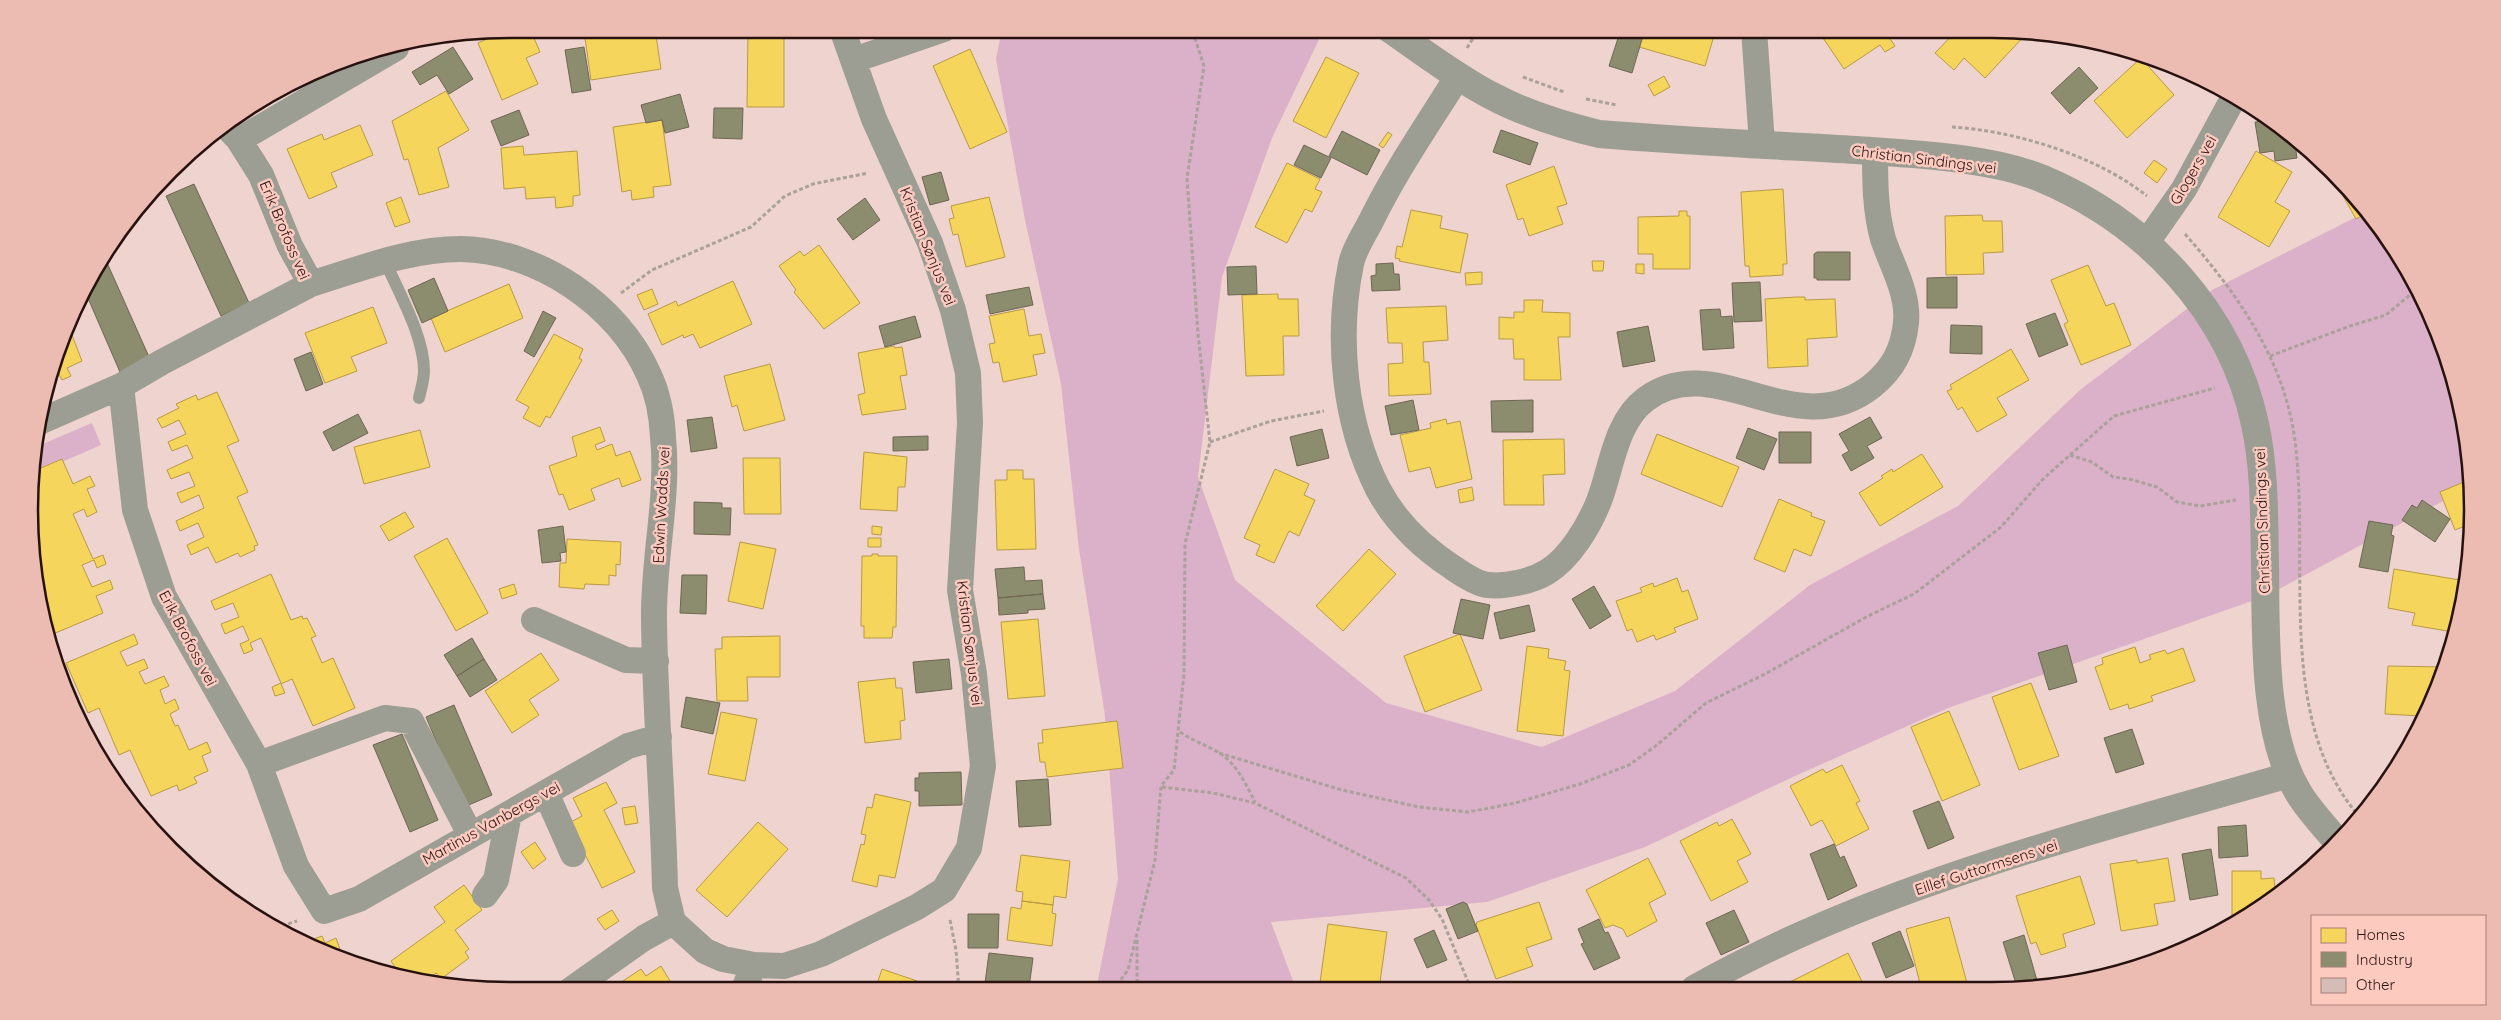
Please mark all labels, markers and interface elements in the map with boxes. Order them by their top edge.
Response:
street label: Glogers vei [2166,132,2220,208]
street label: Christian Sindings vei [1851,141,1997,177]
street label: Erik Brofoss vei [256,178,314,282]
street label: Kristian Sønjus vei [896,184,960,308]
street label: Edwin Wadds vei [648,446,674,564]
street label: Christian Sindings vei [2250,448,2274,594]
street label: Kristian Sønjus vei [953,580,987,706]
street label: Erik Brofoss vei [155,587,221,689]
street label: Martinus Vanbergs vei [419,777,563,869]
street label: Eillef Guttormsens vei [1912,835,2060,899]
legend [2311,915,2486,1005]
text: Homes [2356,925,2405,944]
text: Industry [2356,950,2413,969]
text: Other [2356,975,2396,994]

